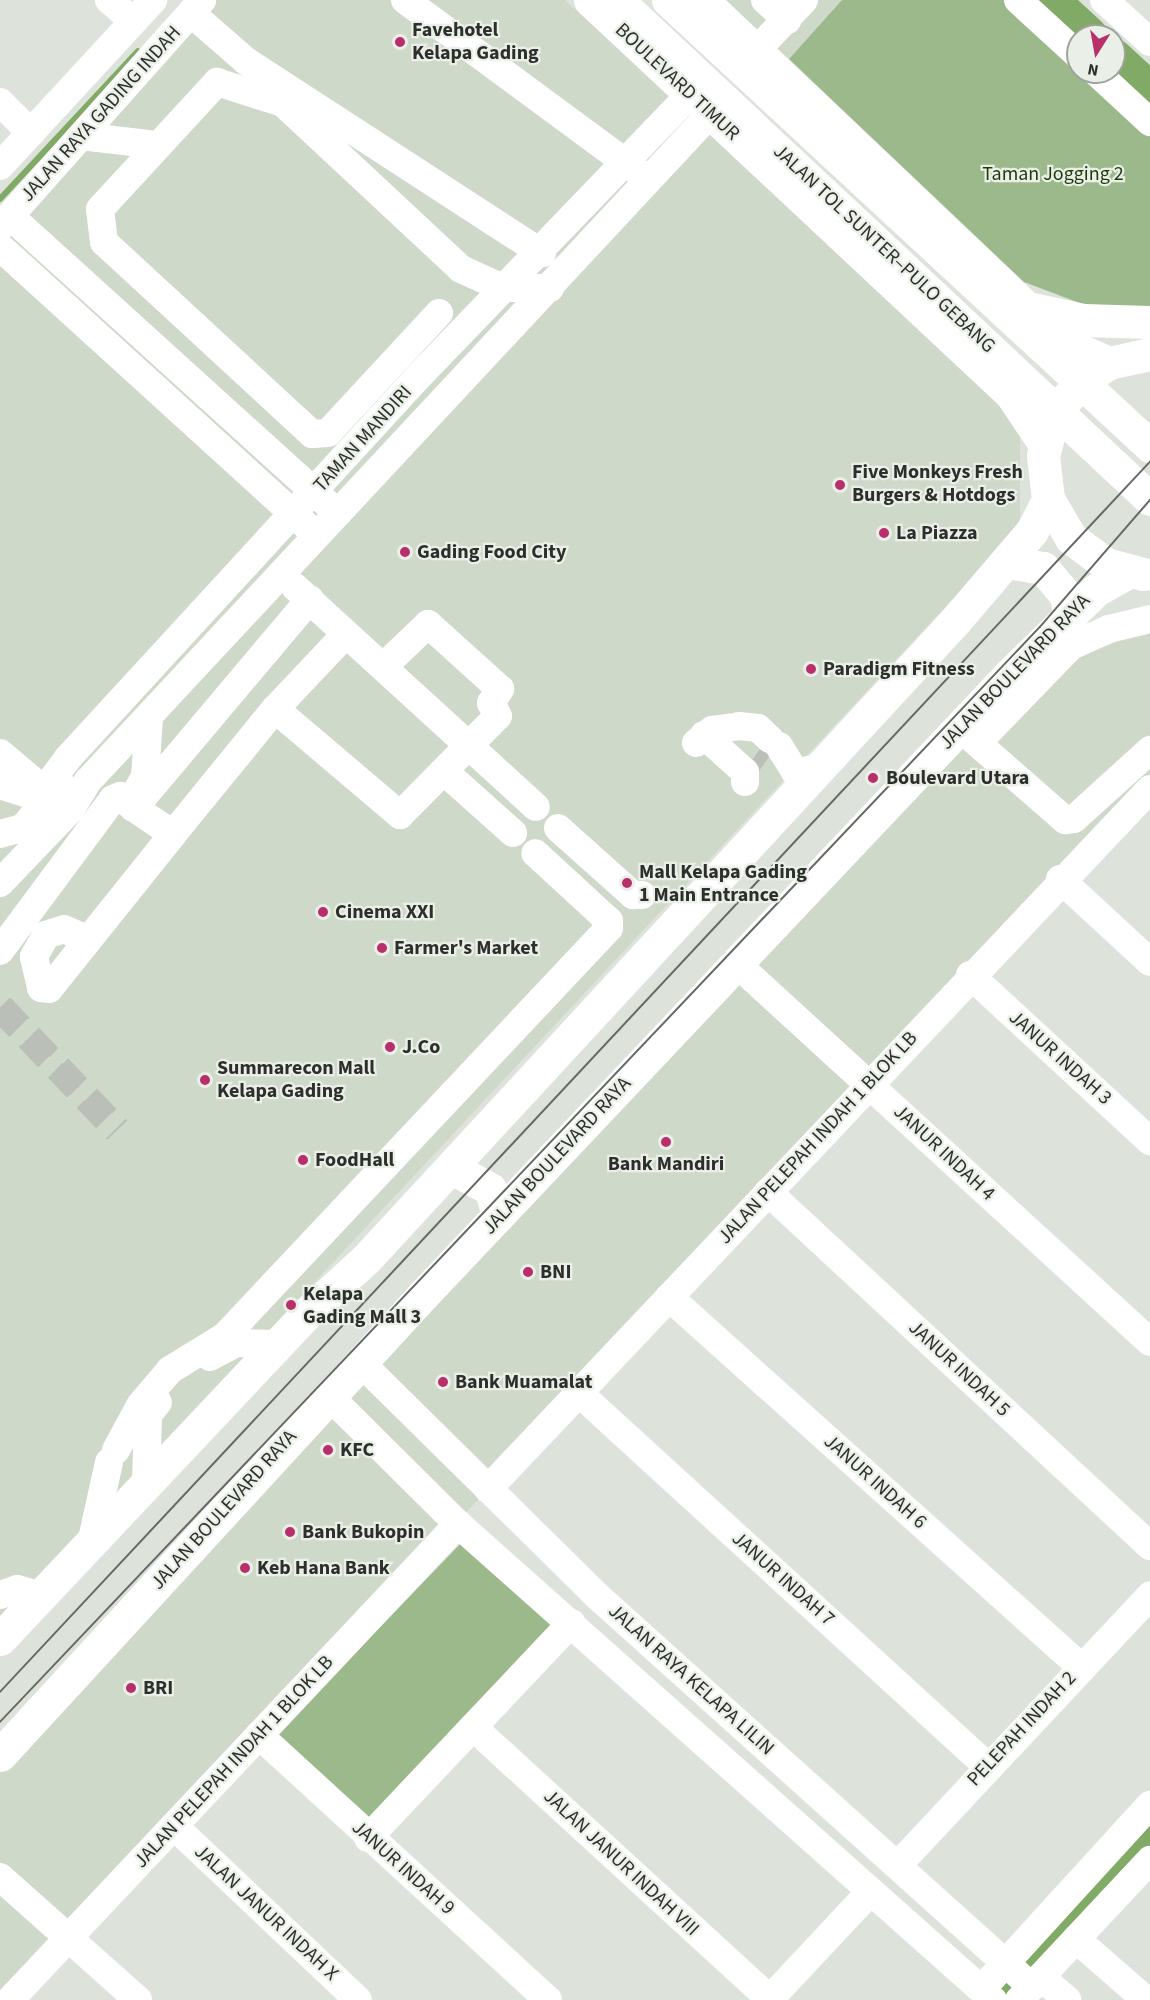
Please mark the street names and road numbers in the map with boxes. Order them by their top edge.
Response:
street label: BOULEVARD TIMUR [610,18,744,146]
street label: JALAN RAYA GADING INDAH [16,21,186,207]
street label: JALAN TOL SUNTER–PULO GEBANG [768,140,1000,358]
street label: TAMAN MANDIRI [309,381,417,497]
street label: JALAN BOULEVARD RAYA [935,589,1095,755]
street label: JANUR INDAH 3 [1004,1006,1116,1110]
street label: JALAN PELEPAH INDAH 1 BLOK LB [713,1027,923,1249]
street label: JALAN BOULEVARD RAYA [478,1072,636,1240]
street label: JANUR INDAH 4 [888,1100,1000,1206]
street label: JANUR INDAH 5 [903,1316,1015,1422]
street label: JALAN BOULEVARD RAYA [146,1425,302,1595]
street label: JANUR INDAH 6 [819,1430,931,1534]
street label: JANUR INDAH 7 [727,1527,839,1631]
street label: JALAN RAYA KELAPA LILIN [603,1599,779,1761]
street label: JALAN PELEPAH INDAH 1 BLOK LB [129,1651,339,1873]
street label: PELEPAH INDAH 2 [963,1666,1081,1792]
street label: JALAN JANUR INDAH VIII [538,1785,704,1941]
street label: JANUR INDAH 9 [347,1816,459,1920]
street label: JALAN JANUR INDAH X [189,1840,343,1986]

